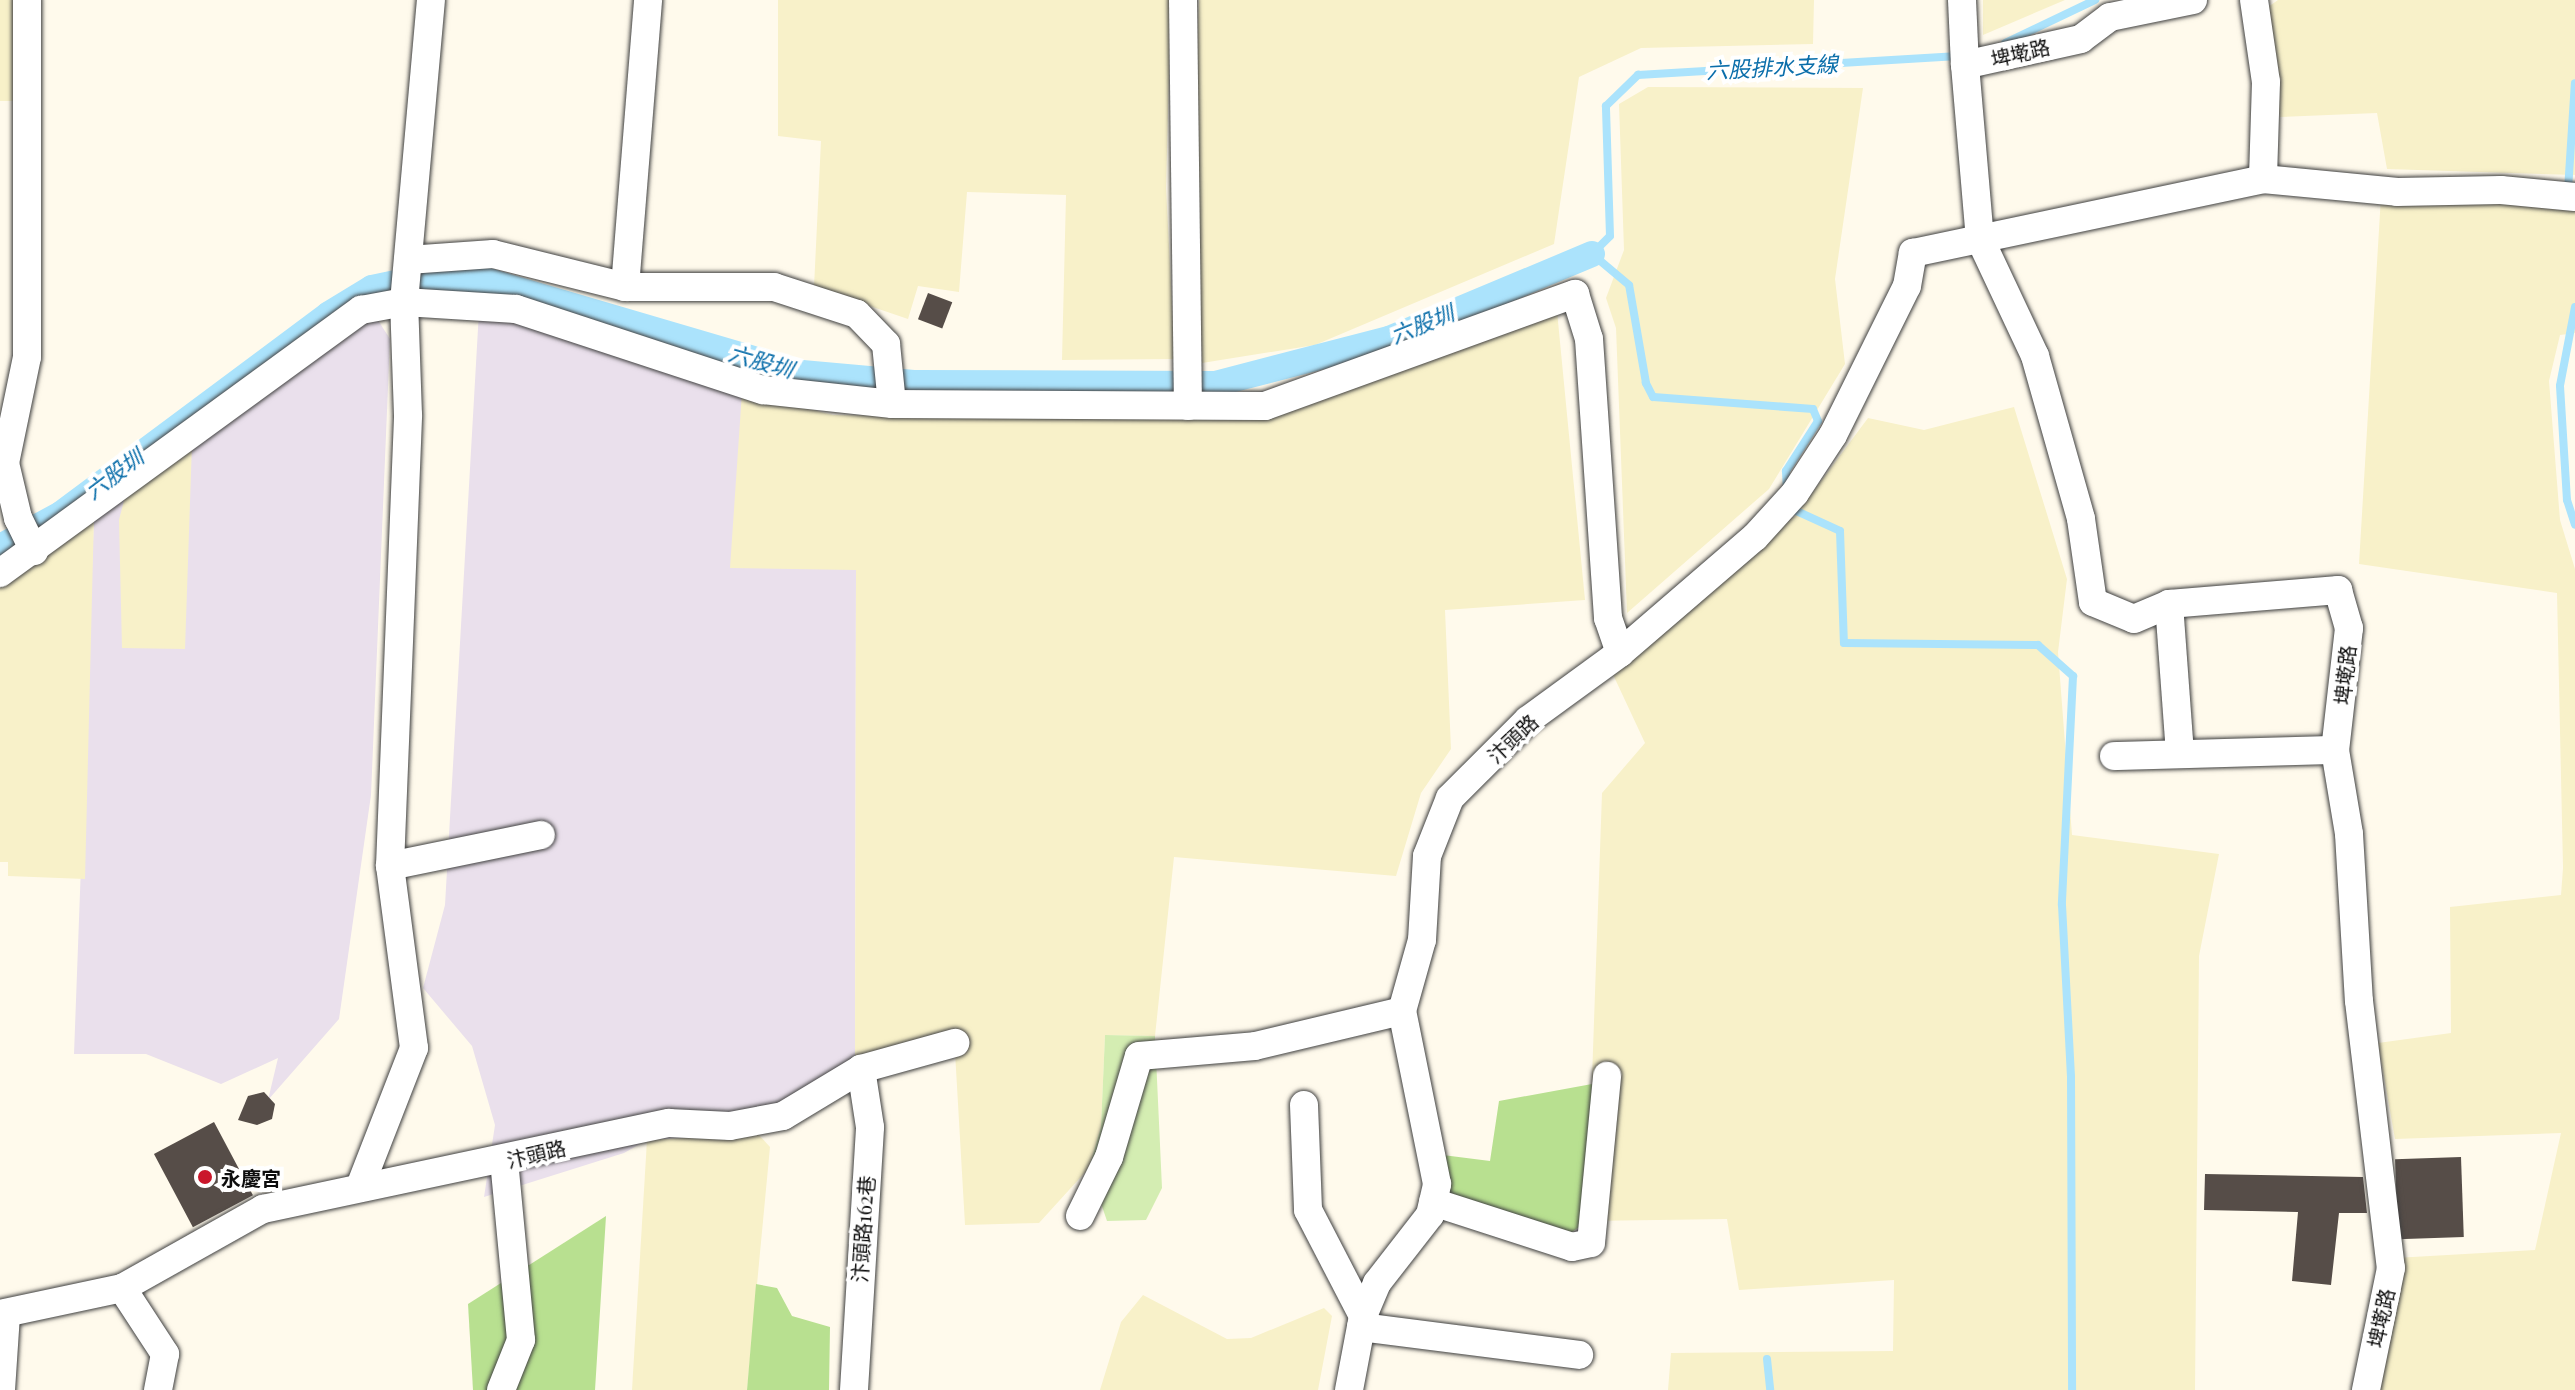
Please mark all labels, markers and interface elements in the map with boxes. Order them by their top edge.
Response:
street label: 埤墘路 [1988,34,2052,70]
water label: 六股排水支線 [1705,50,1839,84]
water label: 六股圳 [1386,299,1458,349]
water label: 六股圳 [726,339,796,383]
water label: 六股圳 [80,444,148,504]
street label: 埤墘路 [2329,644,2359,706]
street label: 汴頭路 [1482,709,1542,767]
street label: 汴頭路 [504,1135,568,1171]
place label: 永慶宮 [221,1165,281,1189]
marker: 永慶宮 [196,1168,214,1186]
street label: 汴頭路162巷 [846,1175,878,1283]
street label: 埤墘路 [2362,1286,2398,1350]

